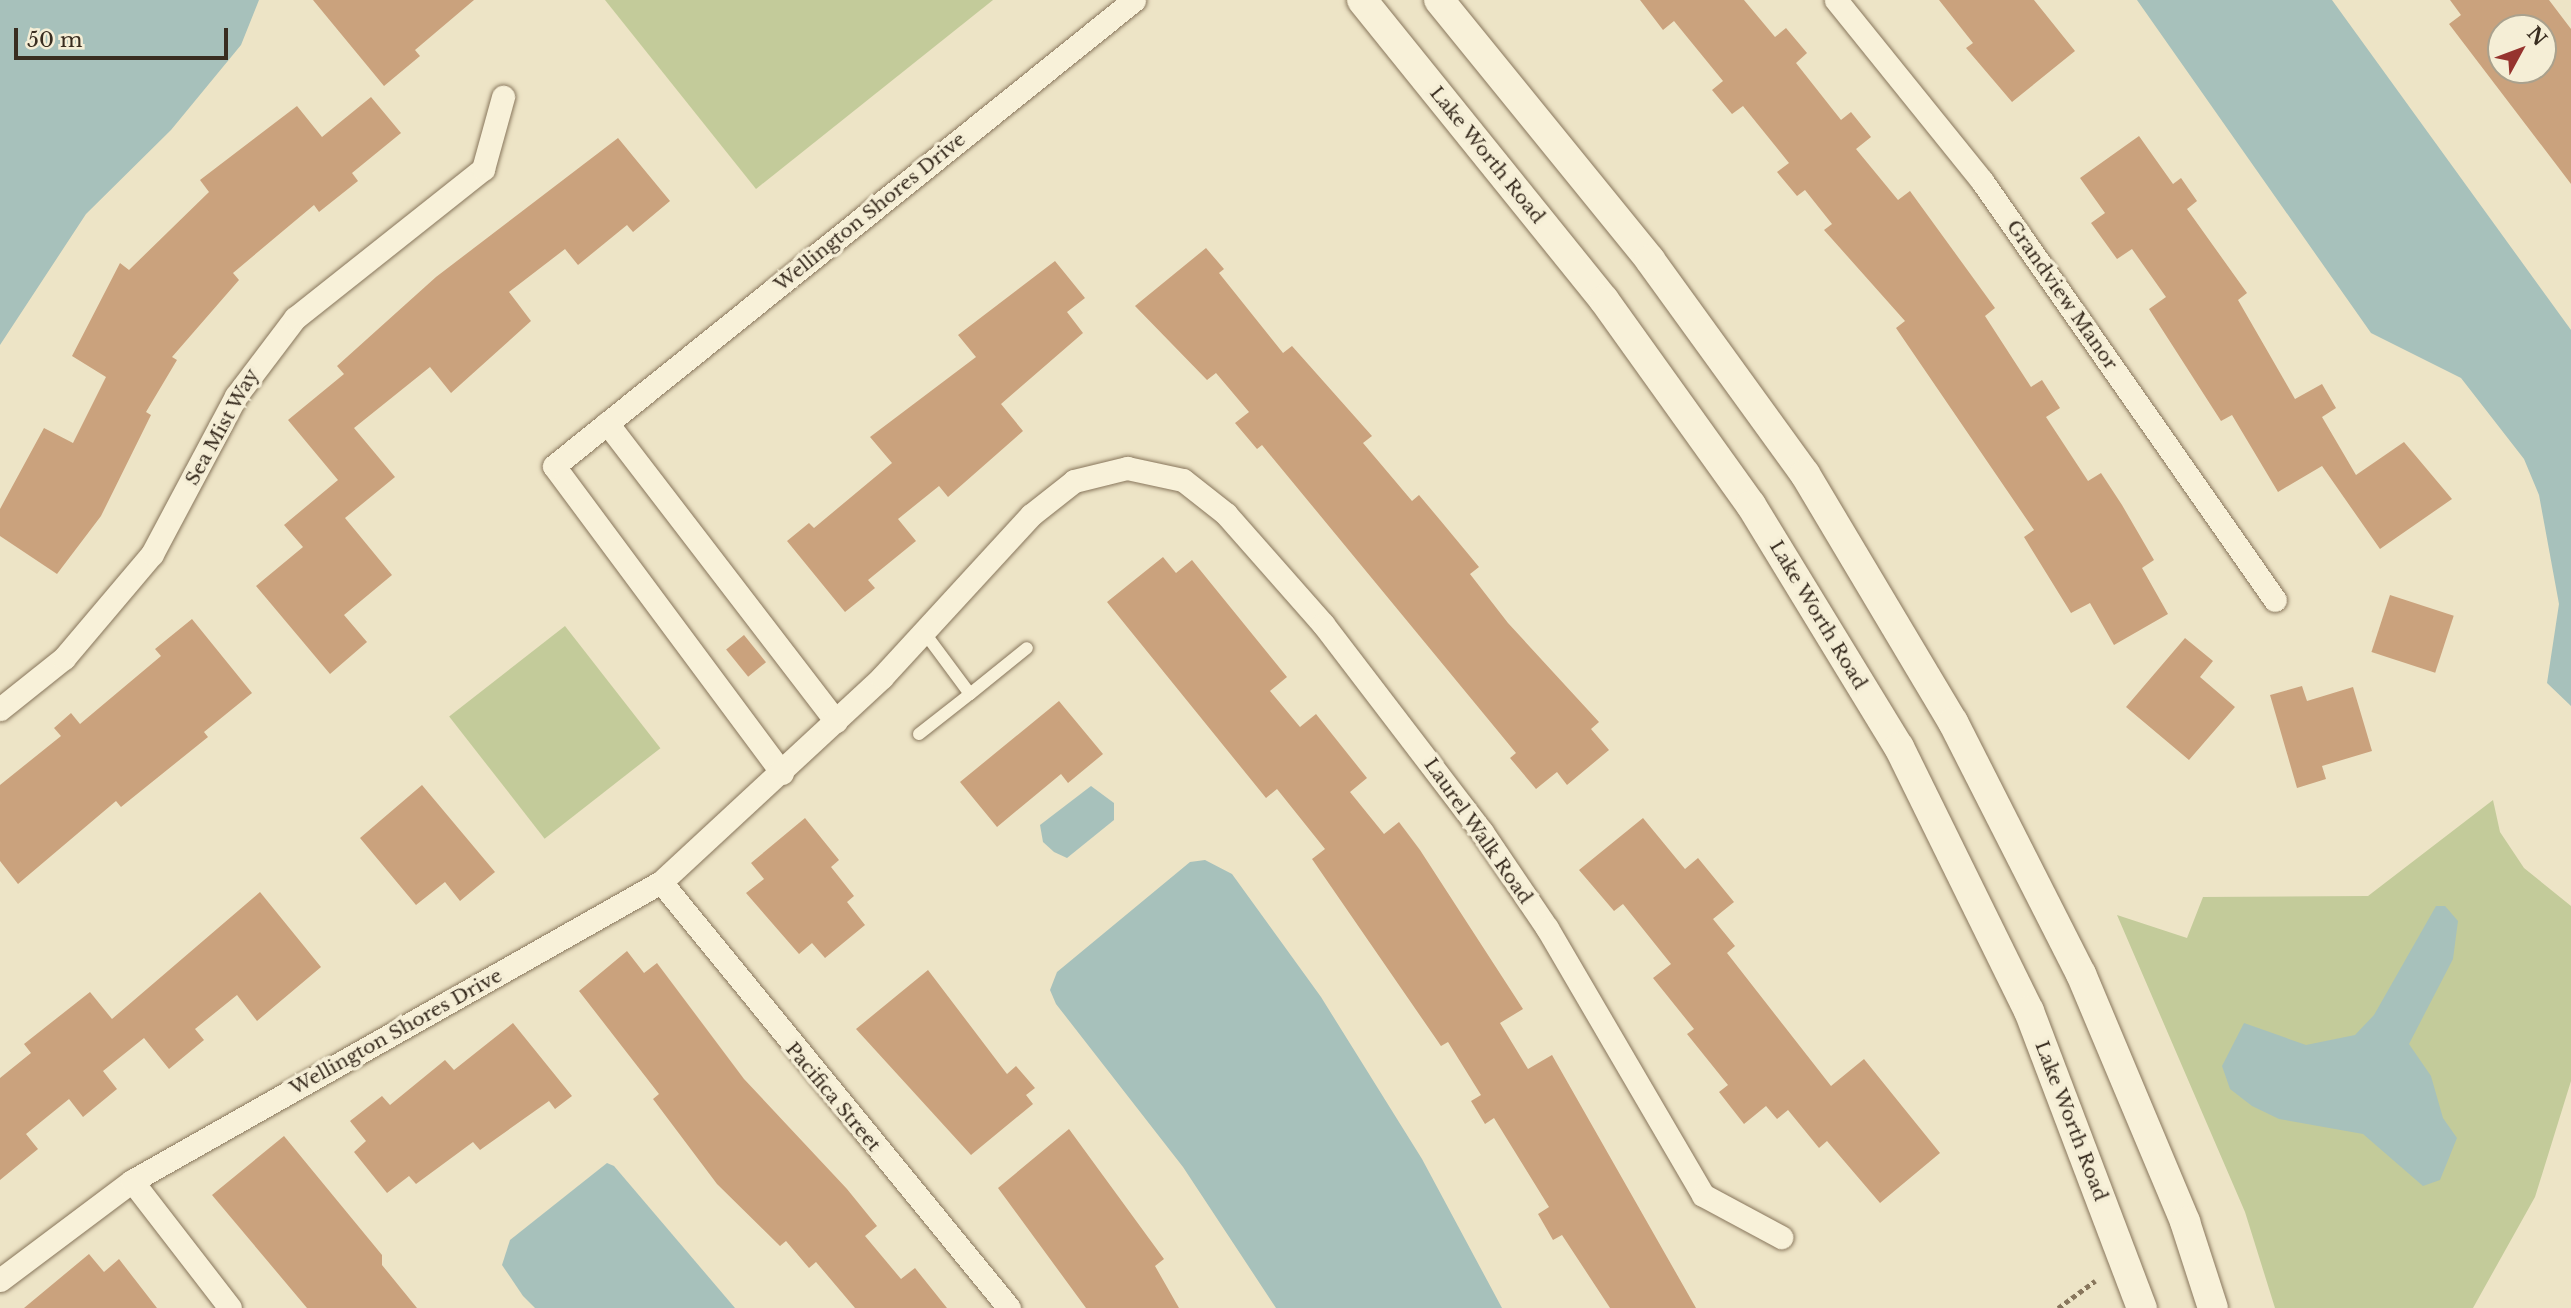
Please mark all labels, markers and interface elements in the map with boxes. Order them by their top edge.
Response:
scale bar [18,14,231,58]
north arrow [2487,14,2557,84]
text: N [2522,22,2551,50]
text: 50 m [27,27,82,53]
street label: Lake Worth Road [1425,82,1549,228]
street label: Wellington Shores Drive [770,128,970,296]
street label: Grandview Manor [2002,216,2122,374]
street label: Sea Mist Way [180,364,264,490]
street label: Lake Worth Road [1764,536,1872,694]
street label: Laurel Walk Road [1419,753,1537,909]
street label: Wellington Shores Drive [286,964,506,1100]
street label: Lake Worth Road [2030,1037,2112,1205]
street label: Pacifica Street [781,1038,885,1156]

